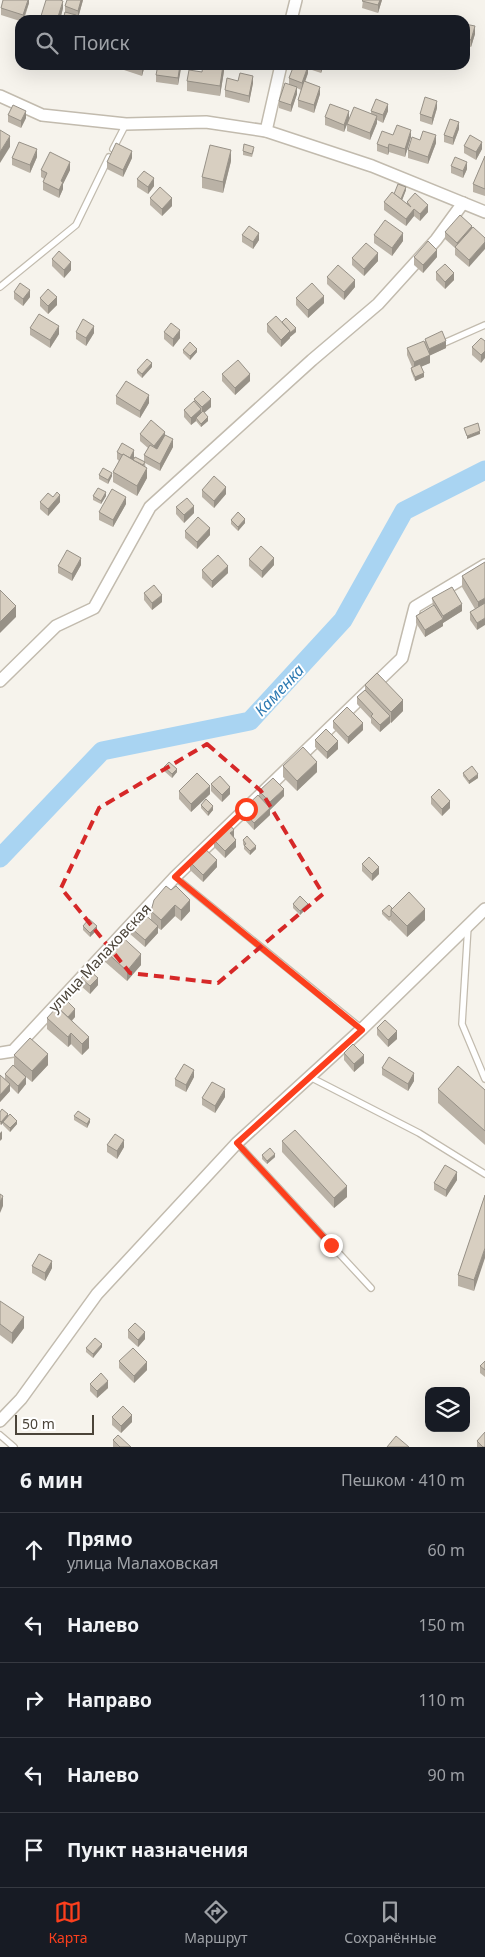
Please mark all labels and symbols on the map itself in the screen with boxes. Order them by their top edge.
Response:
water label: Каменка [249,659,309,721]
route start [235,798,258,821]
street label: улица Малаховская [44,899,155,1016]
route end [320,1234,343,1257]
scale bar [15,1412,94,1435]

